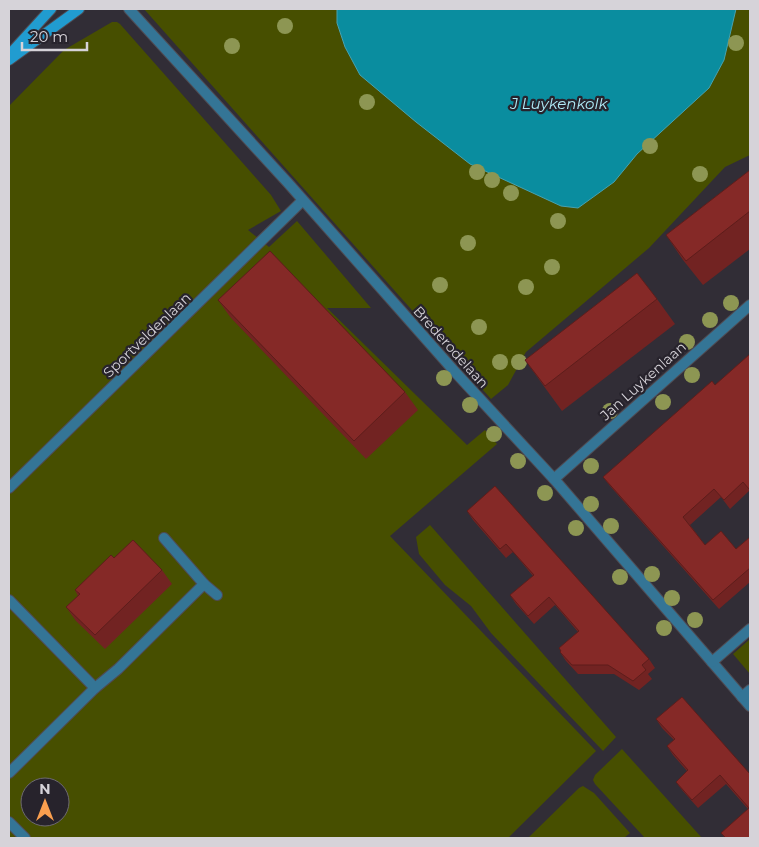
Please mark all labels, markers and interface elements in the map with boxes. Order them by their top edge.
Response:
scale bar [22,20,88,52]
text: 20 m [30,27,68,46]
water label: J Luykenkolk [510,94,609,113]
street label: Sportveldenlaan [99,289,195,381]
street label: Brederodelaan [409,302,493,392]
street label: Jan Luykenlaan [596,338,690,425]
north arrow [20,777,70,827]
text: N [39,780,51,798]

